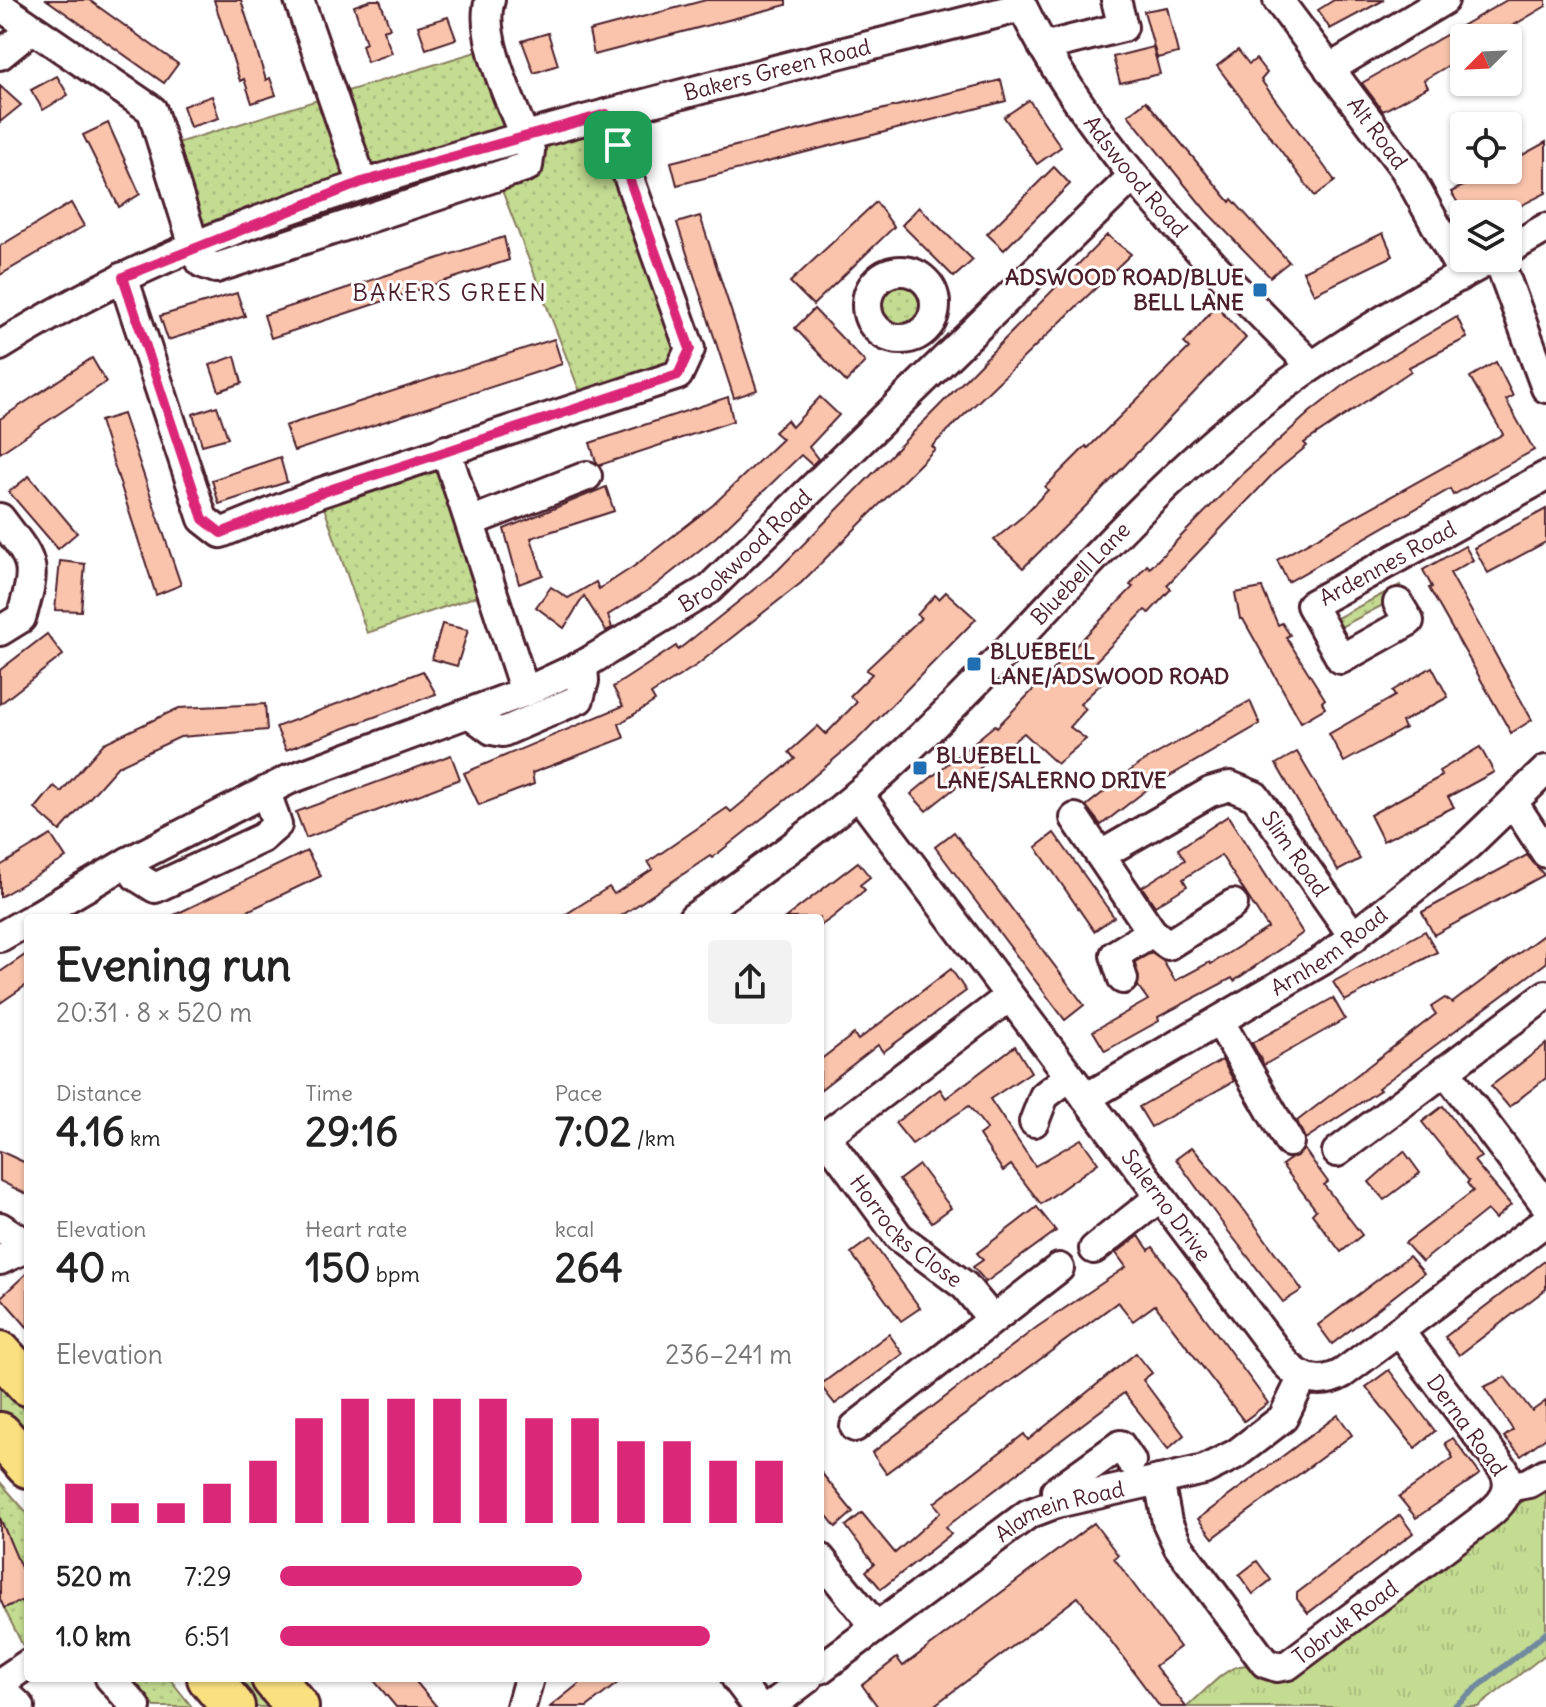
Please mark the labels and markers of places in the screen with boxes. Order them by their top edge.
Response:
pin [584,111,652,179]
place label: ADSWOOD ROAD/BLUE BELL LANE [1005,263,1244,316]
marker: ADSWOOD ROAD/BLUE BELL LANE [1251,281,1269,299]
place label: BLUEBELL LANE/ADSWOOD ROAD [990,637,1229,690]
marker: BLUEBELL LANE/ADSWOOD ROAD [965,655,983,673]
place label: BLUEBELL LANE/SALERNO DRIVE [936,741,1167,794]
marker: BLUEBELL LANE/SALERNO DRIVE [911,759,929,777]

